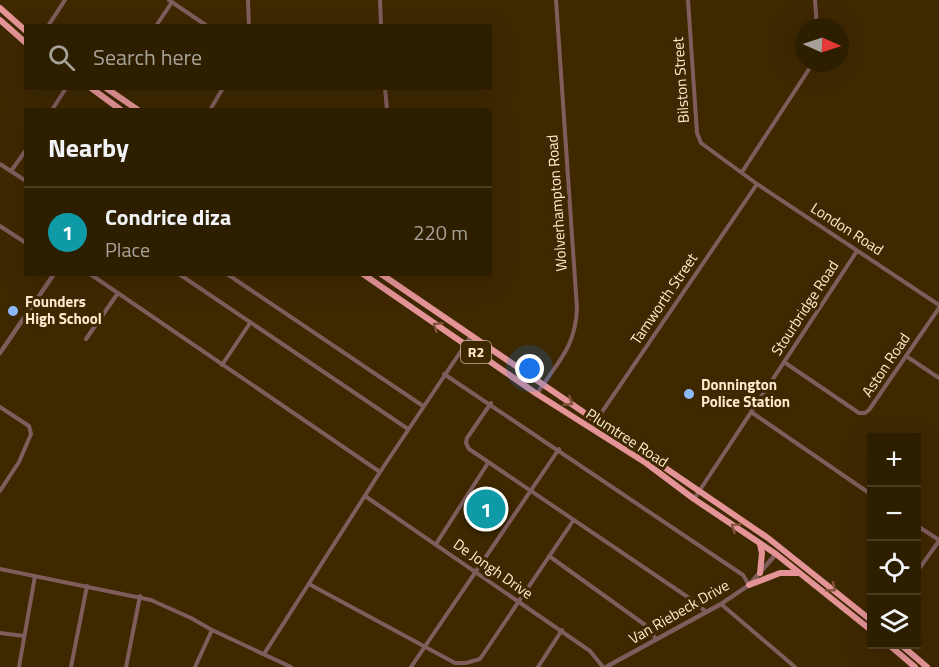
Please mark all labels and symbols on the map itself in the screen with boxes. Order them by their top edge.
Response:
north arrow [795,18,849,72]
street label: Bilston Street [666,36,695,124]
street label: Wolverhampton Road [540,134,573,272]
street label: London Road [806,196,888,261]
street label: Tamworth Street [624,248,703,349]
street label: Stourbridge Road [765,255,844,360]
place label: Founders High School [25,290,102,330]
marker: Founders High School [6,304,20,318]
one-way arrow [433,322,444,333]
street label: Aston Road [856,328,916,401]
road number: R2 [461,341,491,363]
your location [515,354,544,383]
place label: Donnington Police Station [701,373,790,413]
marker: Donnington Police Station [682,387,696,401]
one-way arrow [563,395,574,406]
street label: Plumtree Road [582,402,673,473]
pin: 1 [466,486,506,532]
one-way arrow [731,523,742,534]
street label: De Jongh Drive [449,533,538,605]
street label: Van Riebeck Drive [624,573,733,650]
one-way arrow [825,581,836,592]

